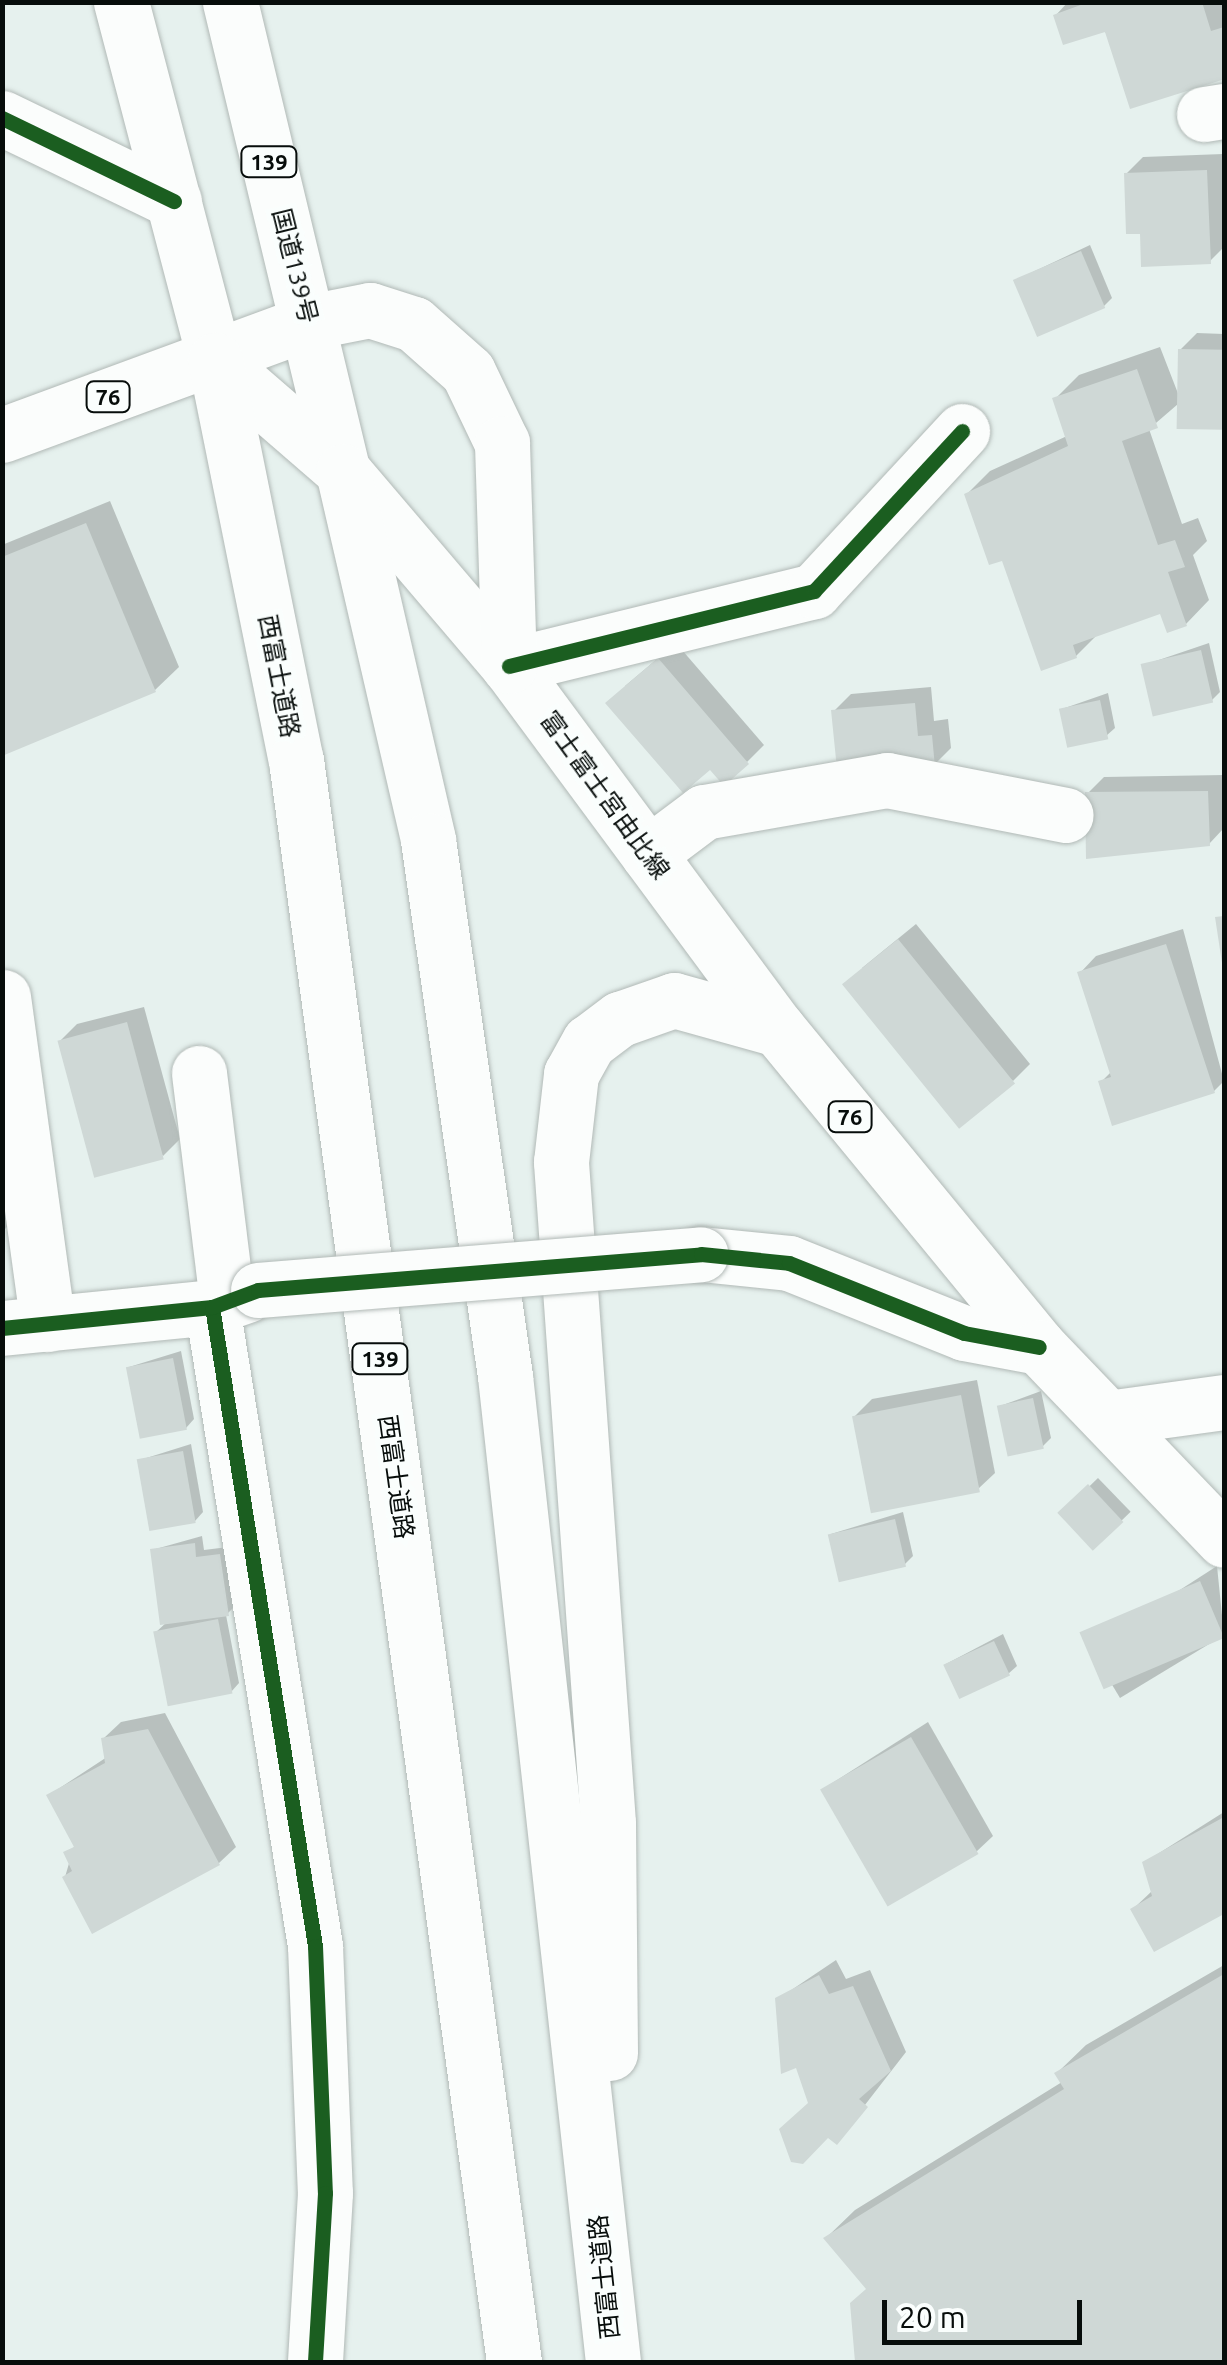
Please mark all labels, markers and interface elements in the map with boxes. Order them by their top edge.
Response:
road number: 139 [239,145,299,179]
street label: 国道139号 [266,205,324,327]
road number: 76 [86,380,130,414]
street label: 西富士道路 [252,612,306,740]
street label: 富士富士宮由比線 [534,705,676,885]
road number: 76 [828,1100,872,1134]
road number: 139 [350,1342,410,1376]
street label: 西富士道路 [372,1413,420,1541]
street label: 西富士道路 [583,2213,625,2341]
scale bar [887,2280,1087,2342]
text: 20 m [899,2300,966,2334]

